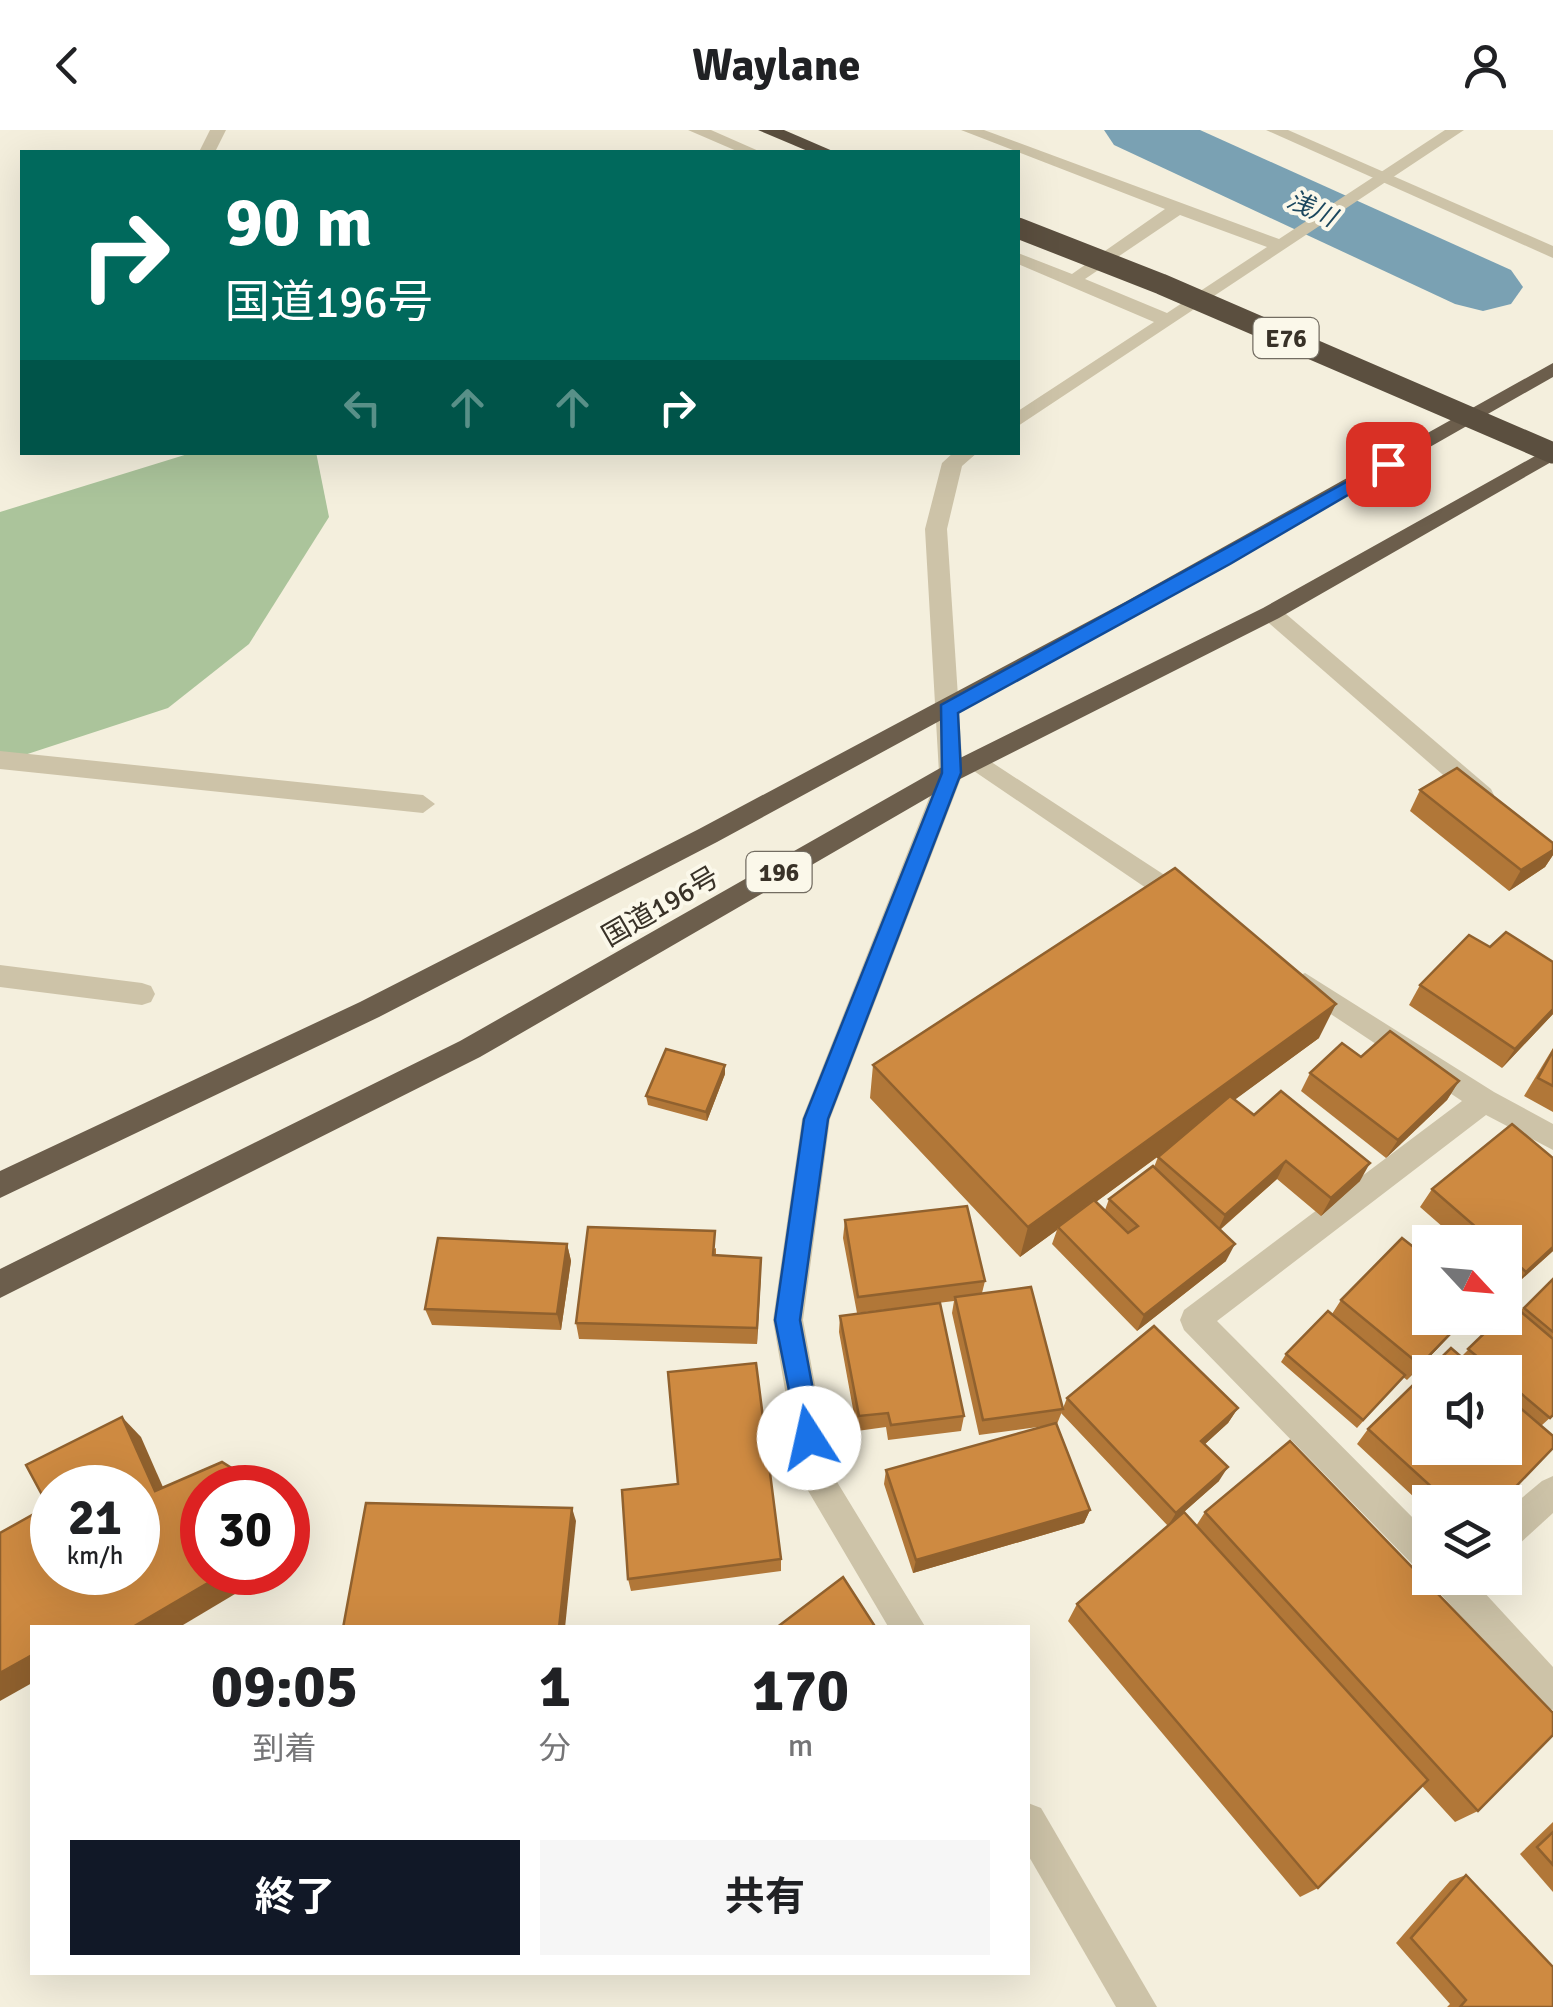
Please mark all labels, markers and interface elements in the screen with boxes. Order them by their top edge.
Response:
icon: back [40,38,95,93]
text: Waylane [692,38,861,93]
icon: person [1458,38,1513,93]
text: 90 m [225,179,373,265]
water label: 浅川 [1283,184,1344,234]
icon: right [60,190,190,320]
text: 国道196号 [225,275,433,330]
road number: E76 [1254,318,1318,358]
icon: left [335,380,390,435]
icon: ahead [440,380,495,435]
icon: ahead [545,380,600,435]
icon: right [650,380,705,435]
pin [1346,422,1431,507]
icon: arrive [1361,437,1416,492]
road number: 196 [746,852,812,892]
street label: 国道196号 [596,860,725,954]
north arrow [1412,1225,1522,1335]
map controls [1412,1225,1522,1595]
button: sound [1412,1355,1522,1465]
position arrow [757,1386,861,1490]
speed limit sign: 30 [180,1465,310,1595]
button: layers [1412,1485,1522,1595]
text: 21 [68,1487,122,1549]
text: km/h [67,1540,123,1571]
text: 09:05 [211,1650,358,1724]
text: 1 [539,1650,571,1724]
text: 170 [752,1654,849,1728]
text: m [788,1726,813,1765]
text: 到着 [252,1729,316,1768]
text: 分 [539,1729,571,1768]
button: 終了 [70,1840,520,1955]
button: 共有 [540,1840,990,1955]

